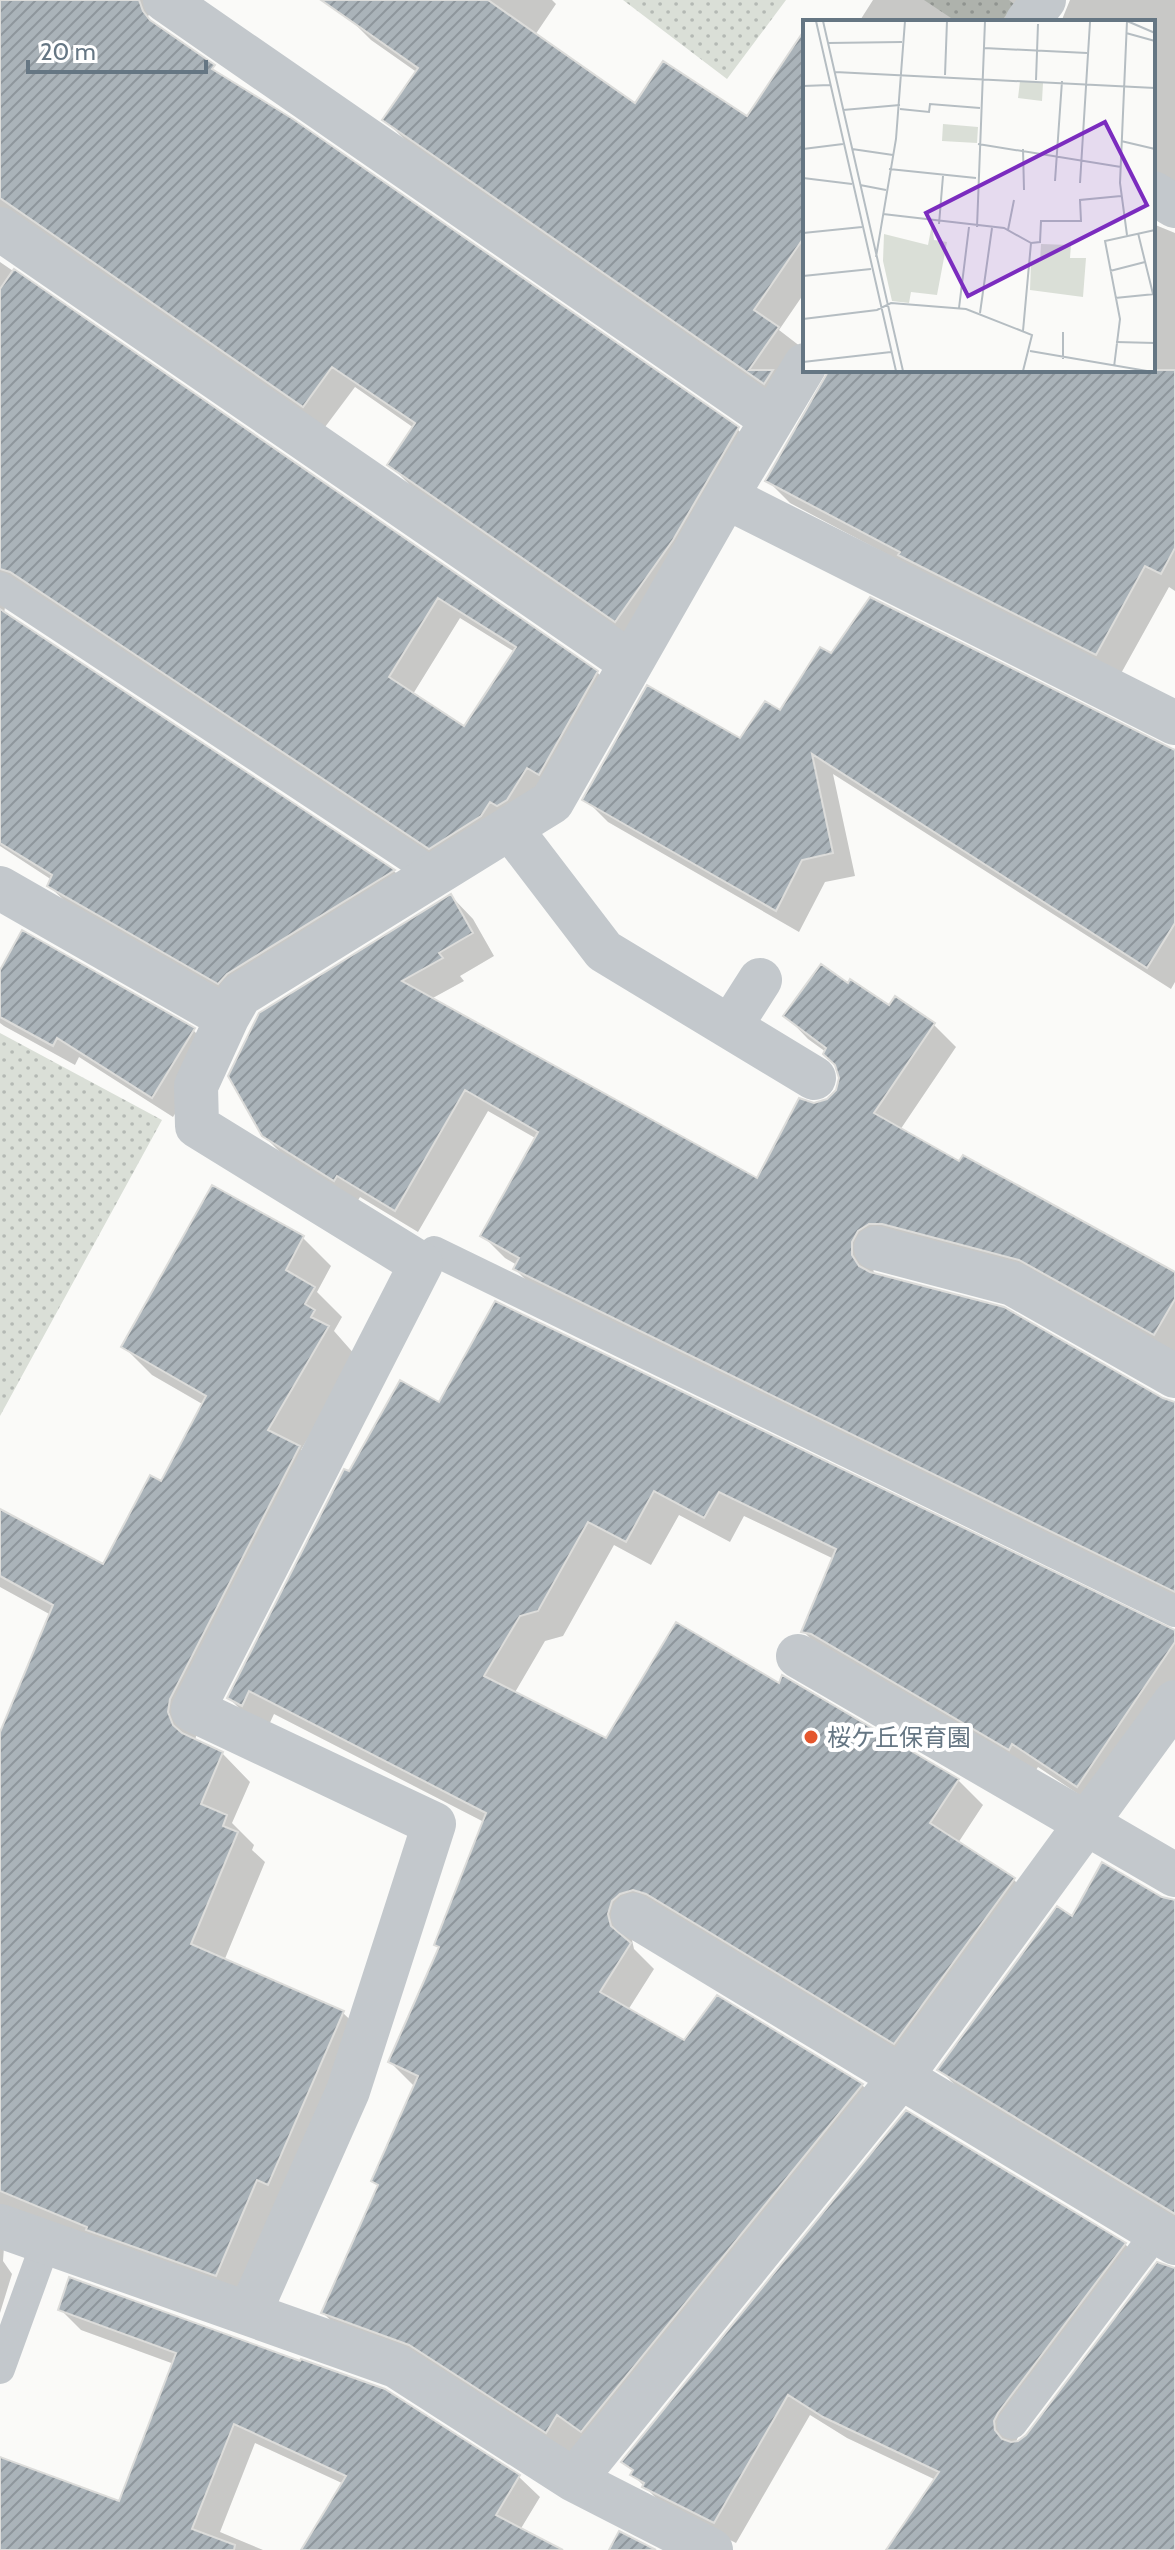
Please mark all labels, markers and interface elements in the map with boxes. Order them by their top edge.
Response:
inset map [803,20,1155,372]
scale bar [28,24,206,74]
text: 20 m [40,37,96,66]
place label: 桜ケ丘保育園 [827,1723,971,1752]
marker: 桜ケ丘保育園 [802,1728,820,1746]

